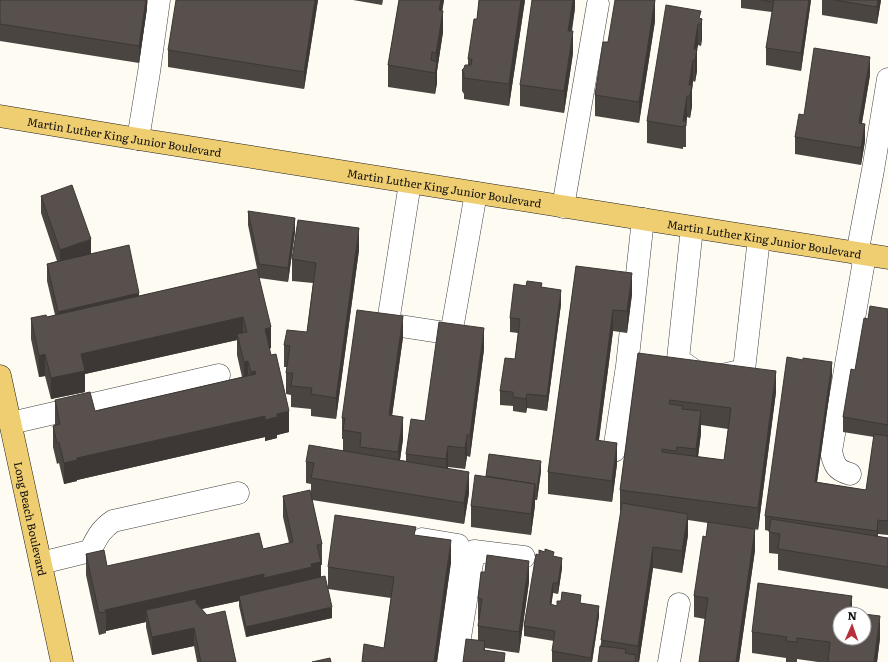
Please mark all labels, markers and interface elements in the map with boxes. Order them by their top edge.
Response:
street label: Martin Luther King Junior Boulevard [26,113,223,160]
street label: Martin Luther King Junior Boulevard [346,164,543,211]
street label: Martin Luther King Junior Boulevard [666,215,863,262]
street label: Long Beach Boulevard [11,460,51,578]
north arrow [832,606,872,646]
text: N [847,607,857,623]

